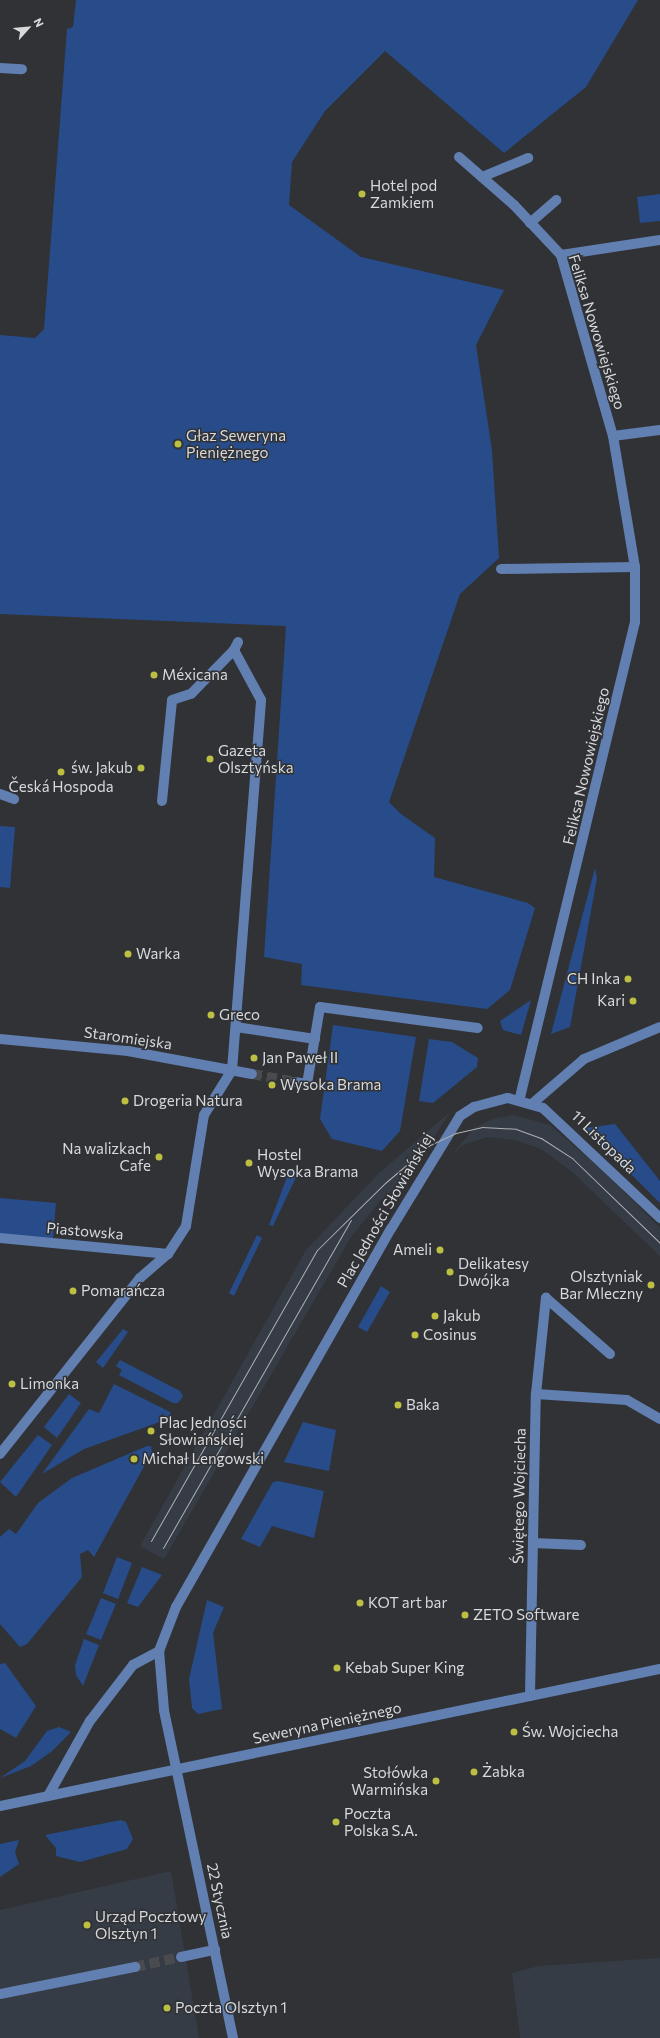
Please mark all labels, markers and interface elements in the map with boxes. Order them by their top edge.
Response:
north arrow [8,8,48,48]
text: N [31,16,47,29]
place label: Hotel pod Zamkiem [370,176,437,211]
marker: Hotel pod Zamkiem [357,189,367,199]
street label: Feliksa Nowowiejskiego [565,252,629,412]
place label: Głaz Seweryna Pieniężnego [186,426,286,461]
marker: Głaz Seweryna Pieniężnego [173,439,183,449]
place label: Méxicana [162,666,228,684]
marker: Méxicana [149,670,159,680]
street label: Feliksa Nowowiejskiego [559,685,613,847]
place label: Gazeta Olsztyńska [218,741,294,776]
marker: Gazeta Olsztyńska [205,754,215,764]
place label: św. Jakub [71,759,133,777]
marker: św. Jakub [136,763,146,773]
marker: Česká Hospoda [56,767,66,777]
place label: Česká Hospoda [8,778,114,796]
place label: Warka [136,945,180,963]
marker: Warka [123,949,133,959]
place label: CH Inka [567,970,620,988]
marker: CH Inka [623,974,633,984]
place label: Kari [597,992,625,1010]
marker: Kari [628,996,638,1006]
place label: Greco [219,1006,260,1024]
marker: Greco [206,1010,216,1020]
street label: Staromiejska [83,1023,173,1053]
place label: Jan Paweł II [262,1049,338,1067]
marker: Jan Paweł II [249,1053,259,1063]
place label: Wysoka Brama [280,1076,381,1094]
marker: Wysoka Brama [267,1080,277,1090]
place label: Drogeria Natura [133,1092,243,1110]
marker: Drogeria Natura [120,1096,130,1106]
street label: 11 Listopada [568,1107,640,1177]
street label: Plac Jedności Słowiańskiej [333,1129,437,1291]
place label: Na walizkach Cafe [62,1139,151,1174]
place label: Hostel Wysoka Brama [257,1145,358,1180]
marker: Na walizkach Cafe [154,1152,164,1162]
marker: Hostel Wysoka Brama [244,1158,254,1168]
street label: Piastowska [46,1219,124,1243]
place label: Ameli [393,1241,432,1259]
marker: Ameli [435,1245,445,1255]
place label: Delikatesy Dwójka [458,1254,529,1289]
marker: Delikatesy Dwójka [445,1267,455,1277]
place label: Olsztyniak Bar Mleczny [559,1267,643,1302]
marker: Olsztyniak Bar Mleczny [646,1280,656,1290]
place label: Pomarańcza [81,1282,165,1300]
marker: Pomarańcza [68,1286,78,1296]
place label: Jakub [443,1307,481,1325]
marker: Jakub [430,1311,440,1321]
place label: Cosinus [423,1326,477,1344]
marker: Cosinus [410,1330,420,1340]
place label: Limonka [20,1375,79,1393]
marker: Limonka [7,1379,17,1389]
place label: Baka [406,1396,440,1414]
marker: Baka [393,1400,403,1410]
place label: Plac Jedności Słowiańskiej [159,1413,247,1448]
marker: Plac Jedności Słowiańskiej [146,1426,156,1436]
street label: Świętego Wojciecha [509,1428,529,1564]
place label: Michał Lengowski [142,1450,264,1468]
marker: Michał Lengowski [129,1454,139,1464]
place label: KOT art bar [368,1594,447,1612]
marker: KOT art bar [355,1598,365,1608]
place label: ZETO Software [473,1606,579,1624]
marker: ZETO Software [460,1610,470,1620]
place label: Kebab Super King [345,1659,464,1677]
marker: Kebab Super King [332,1663,342,1673]
street label: Seweryna Pieniężnego [251,1698,403,1748]
place label: Św. Wojciecha [522,1723,618,1741]
marker: Św. Wojciecha [509,1727,519,1737]
place label: Stołówka Warmińska [351,1763,428,1798]
place label: Żabka [482,1763,525,1781]
marker: Żabka [469,1767,479,1777]
marker: Stołówka Warmińska [431,1776,441,1786]
place label: Poczta Polska S.A. [344,1804,418,1839]
marker: Poczta Polska S.A. [331,1817,341,1827]
street label: 22 Stycznia [203,1861,237,1941]
place label: Urząd Pocztowy Olsztyn 1 [95,1907,206,1942]
marker: Urząd Pocztowy Olsztyn 1 [82,1920,92,1930]
place label: Poczta Olsztyn 1 [175,1999,287,2017]
marker: Poczta Olsztyn 1 [162,2003,172,2013]

